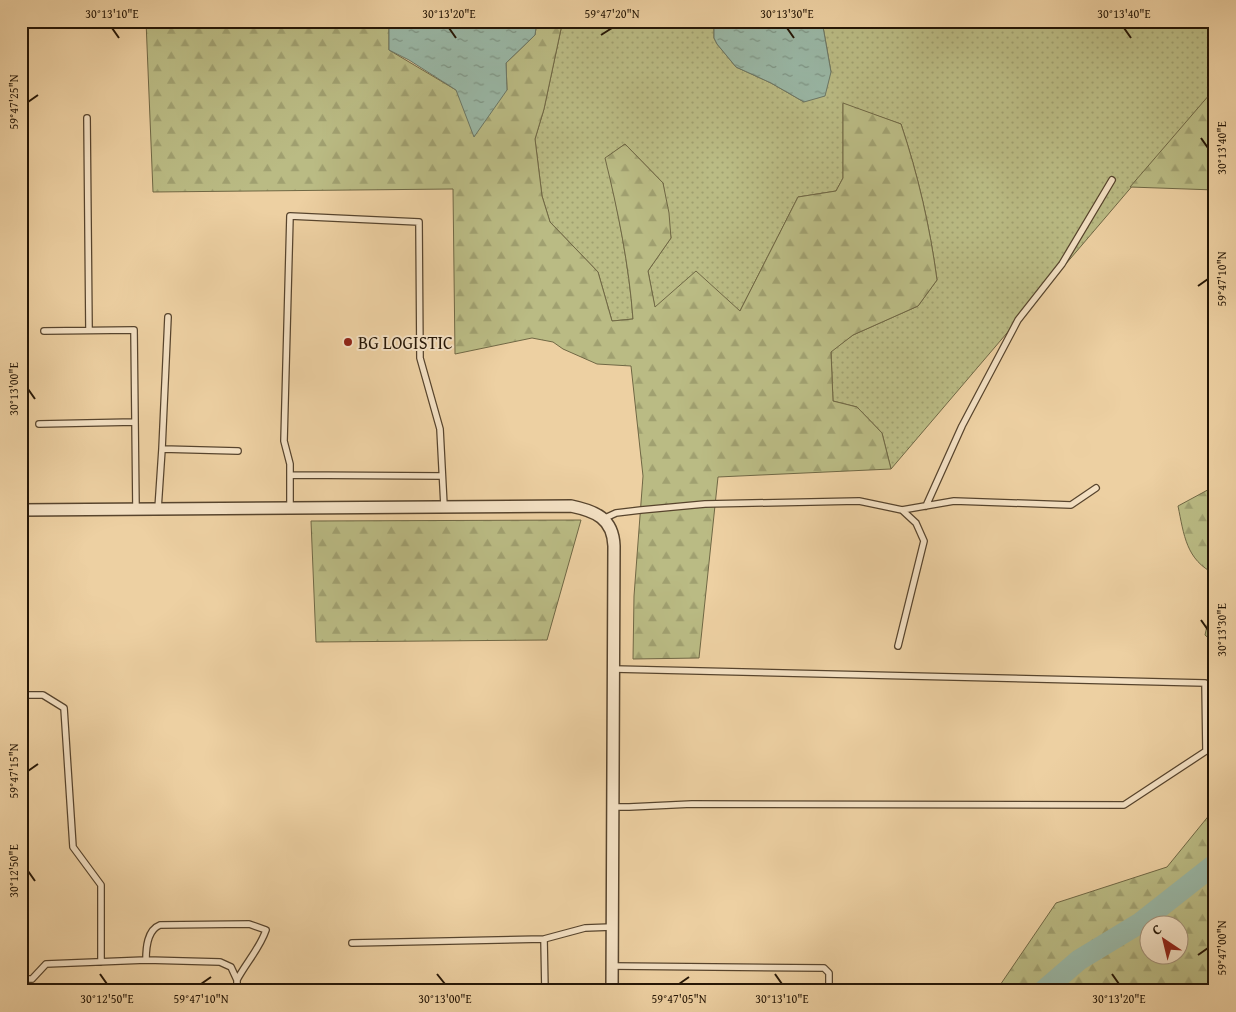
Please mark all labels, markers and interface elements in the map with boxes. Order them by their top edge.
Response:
text: 30°13'10"E [85,5,139,22]
text: 30°13'20"E [422,5,476,22]
text: 59°47'20"N [584,5,640,22]
text: 30°13'30"E [760,5,814,22]
text: 30°13'40"E [1097,5,1151,22]
text: 59°47'25"N [5,74,22,130]
text: 30°13'40"E [1213,121,1230,175]
text: 59°47'10"N [1213,251,1230,307]
place label: BG LOGISTIC [358,329,453,356]
marker: BG LOGISTIC [342,336,354,348]
text: 30°13'00"E [5,362,22,416]
text: 30°13'30"E [1213,603,1230,657]
text: 59°47'15"N [5,743,22,799]
text: 30°12'50"E [5,844,22,898]
north arrow [1138,914,1188,964]
text: С [1148,919,1166,940]
text: 59°47'00"N [1213,920,1230,976]
text: 30°12'50"E [80,990,134,1007]
text: 59°47'10"N [173,990,229,1007]
text: 30°13'00"E [418,990,472,1007]
text: 59°47'05"N [651,990,707,1007]
text: 30°13'10"E [755,990,809,1007]
text: 30°13'20"E [1092,990,1146,1007]

